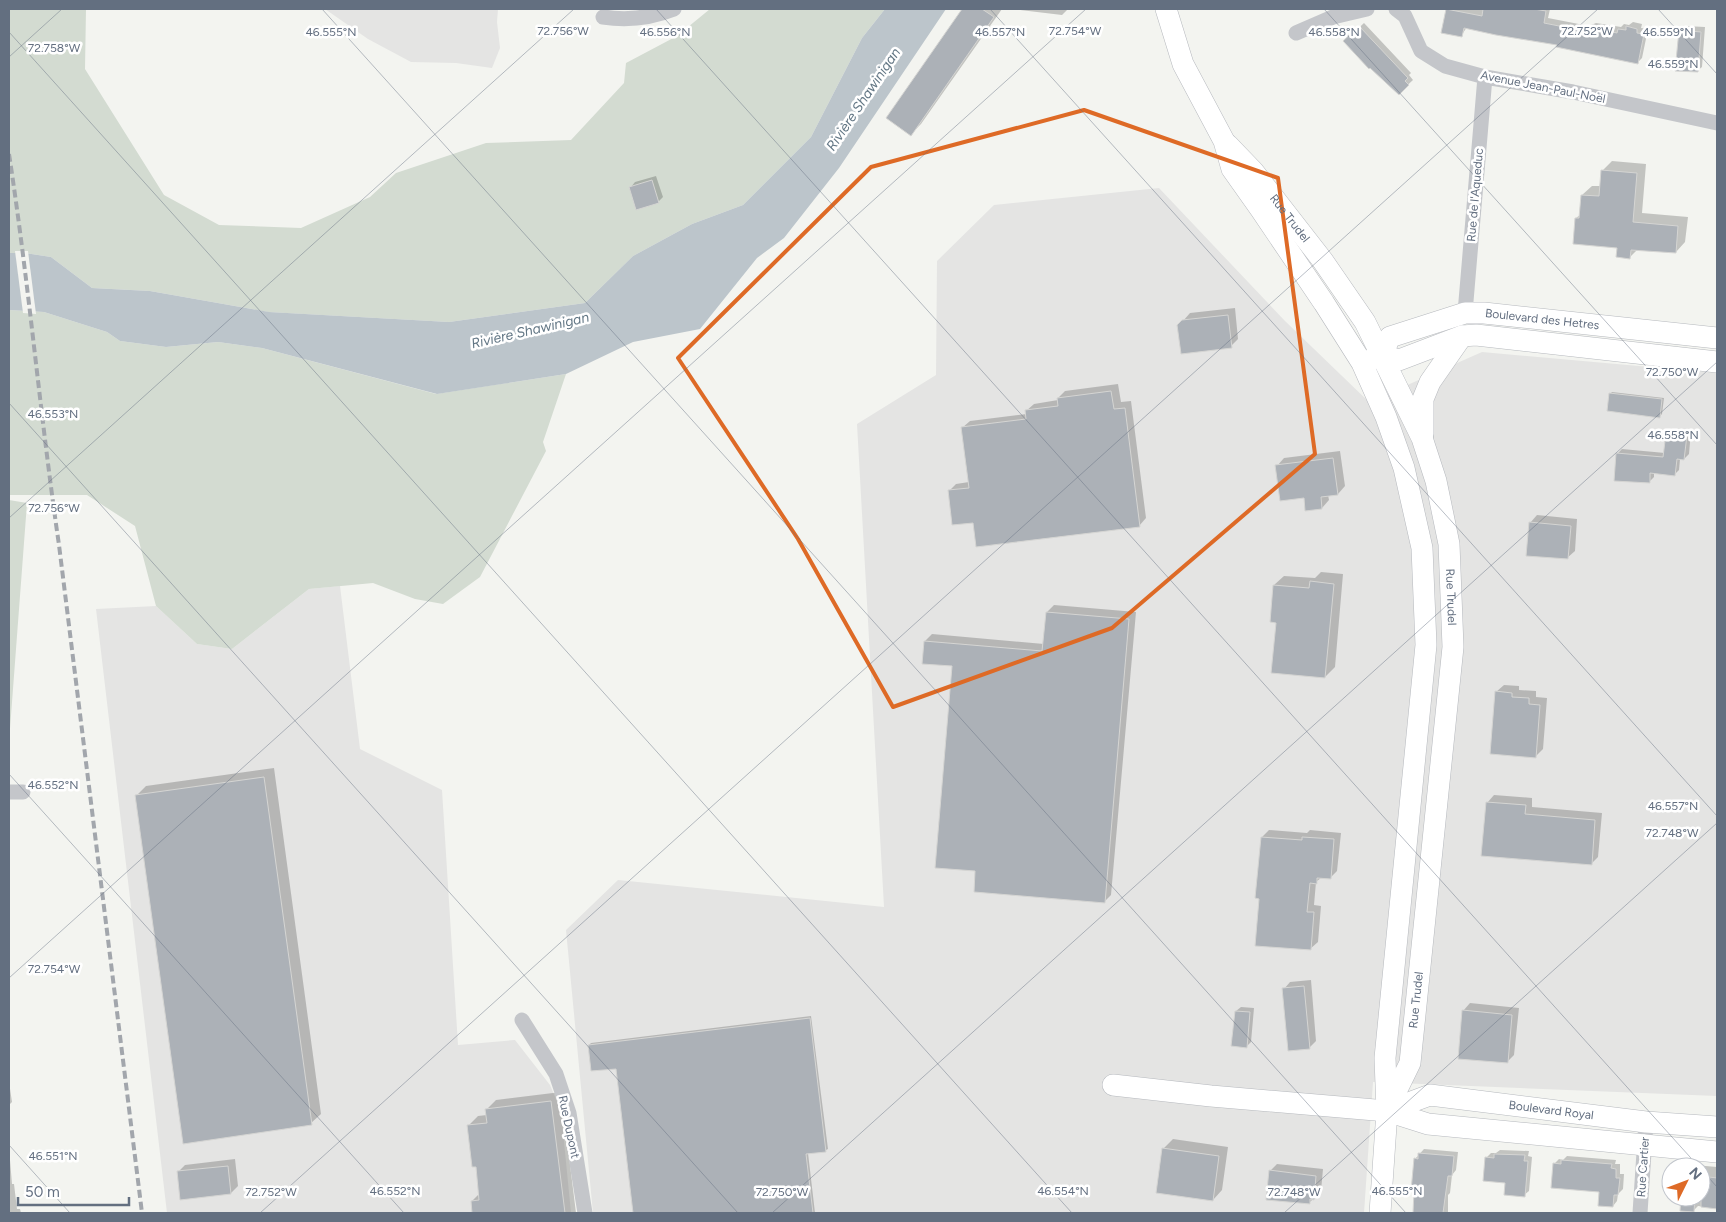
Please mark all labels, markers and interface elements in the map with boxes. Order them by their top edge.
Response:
text: 72.756°W [537,24,589,38]
text: 72.754°W [1049,24,1102,38]
text: 72.752°W [1561,24,1613,38]
text: 46.555°N [305,25,357,39]
text: 46.556°N [639,25,691,39]
text: 46.557°N [975,25,1025,39]
text: 46.558°N [1308,25,1360,39]
text: 46.559°N [1642,25,1694,39]
text: 72.758°W [28,41,81,55]
water label: Rivière Shawinigan [823,45,904,154]
text: 46.559°N [1647,57,1699,71]
street label: Avenue Jean-Paul-Noël [1479,68,1607,106]
street label: Rue de l'Aqueduc [1464,147,1486,242]
street label: Rue Trudel [1267,192,1313,245]
street label: Boulevard des Hetres [1484,306,1600,332]
water label: Rivière Shawinigan [470,309,591,352]
text: 72.750°W [1646,365,1699,379]
text: 46.553°N [28,407,78,421]
text: 46.558°N [1647,428,1699,442]
text: 72.756°W [28,501,80,515]
street label: Rue Trudel [1443,568,1459,626]
text: 46.552°N [28,778,78,792]
text: 46.557°N [1648,799,1698,813]
text: 72.748°W [1646,826,1699,840]
text: 72.754°W [28,962,81,976]
street label: Rue Trudel [1406,971,1426,1029]
street label: Rue Dupont [556,1094,583,1160]
street label: Boulevard Royal [1508,1098,1595,1122]
street label: Rue Cartier [1634,1136,1652,1198]
text: 46.551°N [28,1149,78,1163]
north arrow [1661,1157,1711,1207]
text: N [1685,1164,1705,1183]
scale bar [18,1174,129,1206]
text: 50 m [25,1183,60,1201]
text: 46.552°N [370,1184,420,1198]
text: 46.554°N [1037,1184,1089,1198]
text: 46.555°N [1371,1184,1423,1198]
text: 72.752°W [245,1185,297,1199]
text: 72.750°W [756,1185,809,1199]
text: 72.748°W [1268,1185,1321,1199]

